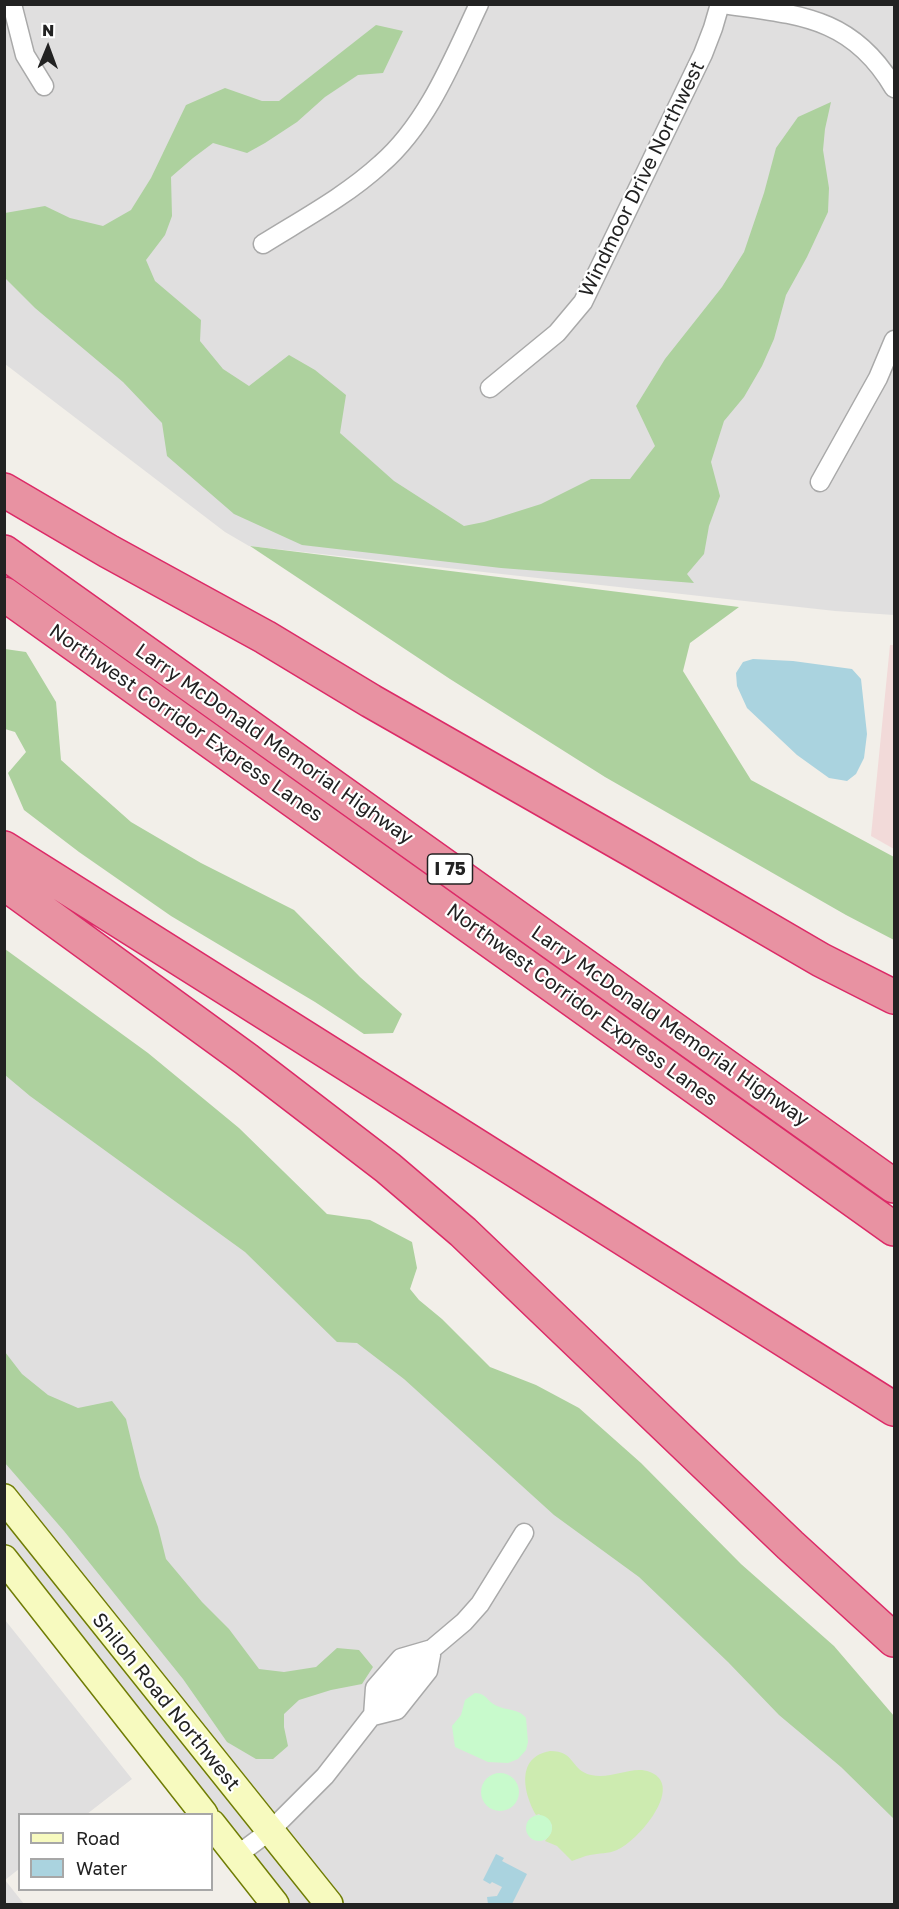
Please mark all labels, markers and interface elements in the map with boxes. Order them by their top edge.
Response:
north arrow [18,18,78,78]
text: N [42,20,55,40]
street label: Windmoor Drive Northwest [574,57,710,301]
street label: Northwest Corridor Express Lanes [45,619,327,827]
street label: Larry McDonald Memorial Highway [130,638,418,850]
road number: I 75 [428,854,472,884]
street label: Northwest Corridor Express Lanes [442,899,722,1111]
street label: Larry McDonald Memorial Highway [526,920,814,1132]
street label: Shiloh Road Northwest [87,1608,245,1796]
legend [18,1813,213,1891]
text: Road [76,1827,120,1849]
text: Water [76,1857,127,1879]

